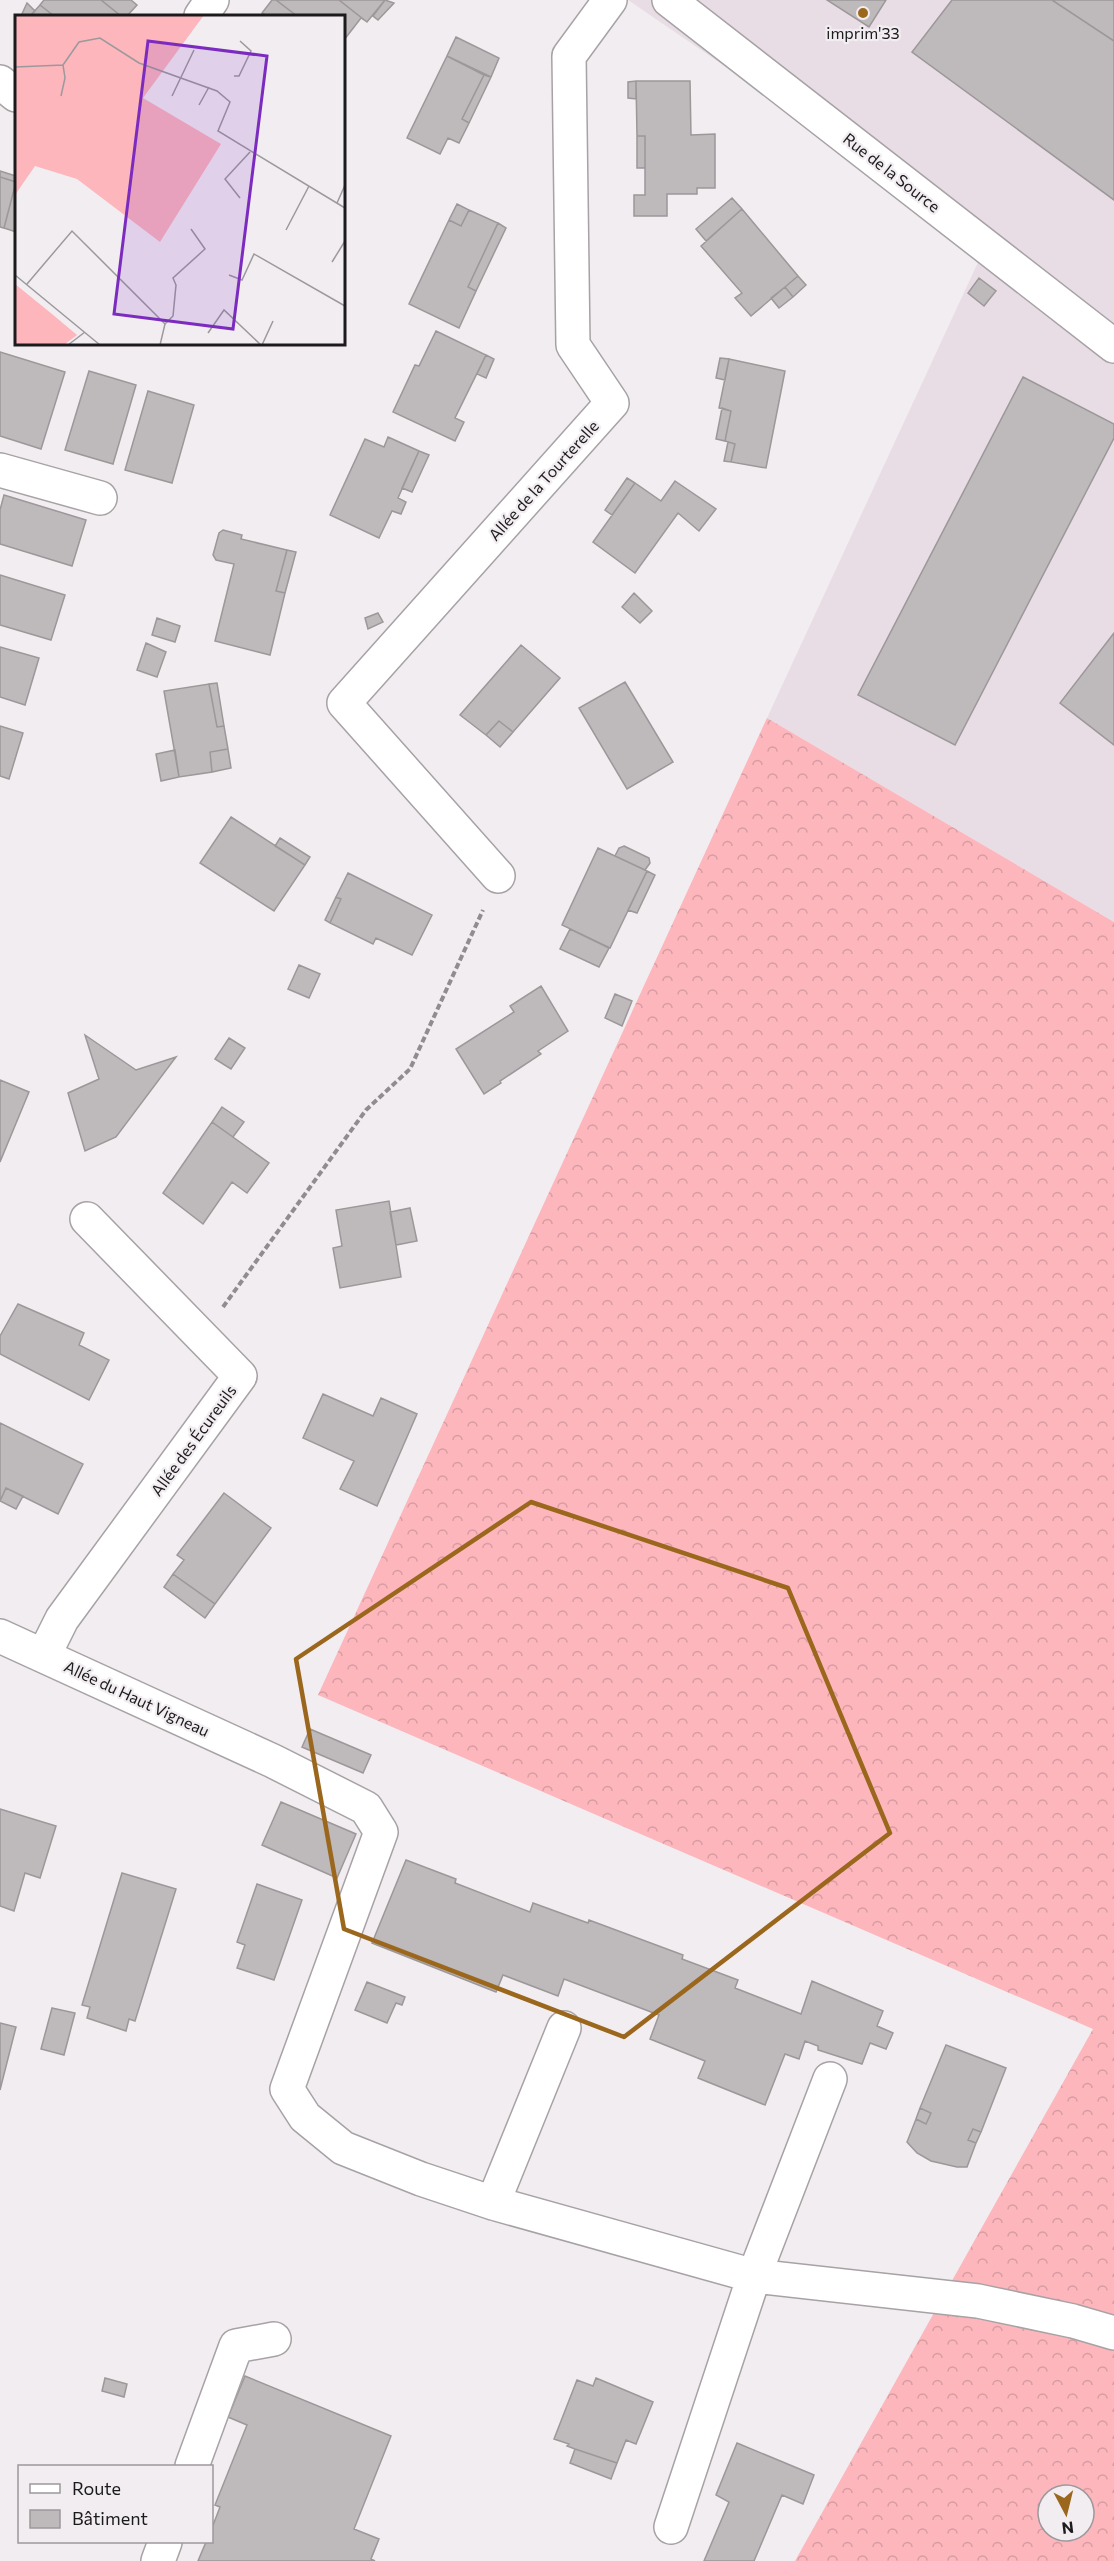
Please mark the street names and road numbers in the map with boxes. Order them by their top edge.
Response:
street label: Rue de la Source [840,128,944,216]
street label: Allée de la Tourterelle [484,416,602,544]
street label: Allée des Écureuils [146,1381,240,1499]
street label: Allée du Haut Vigneau [61,1656,213,1740]

